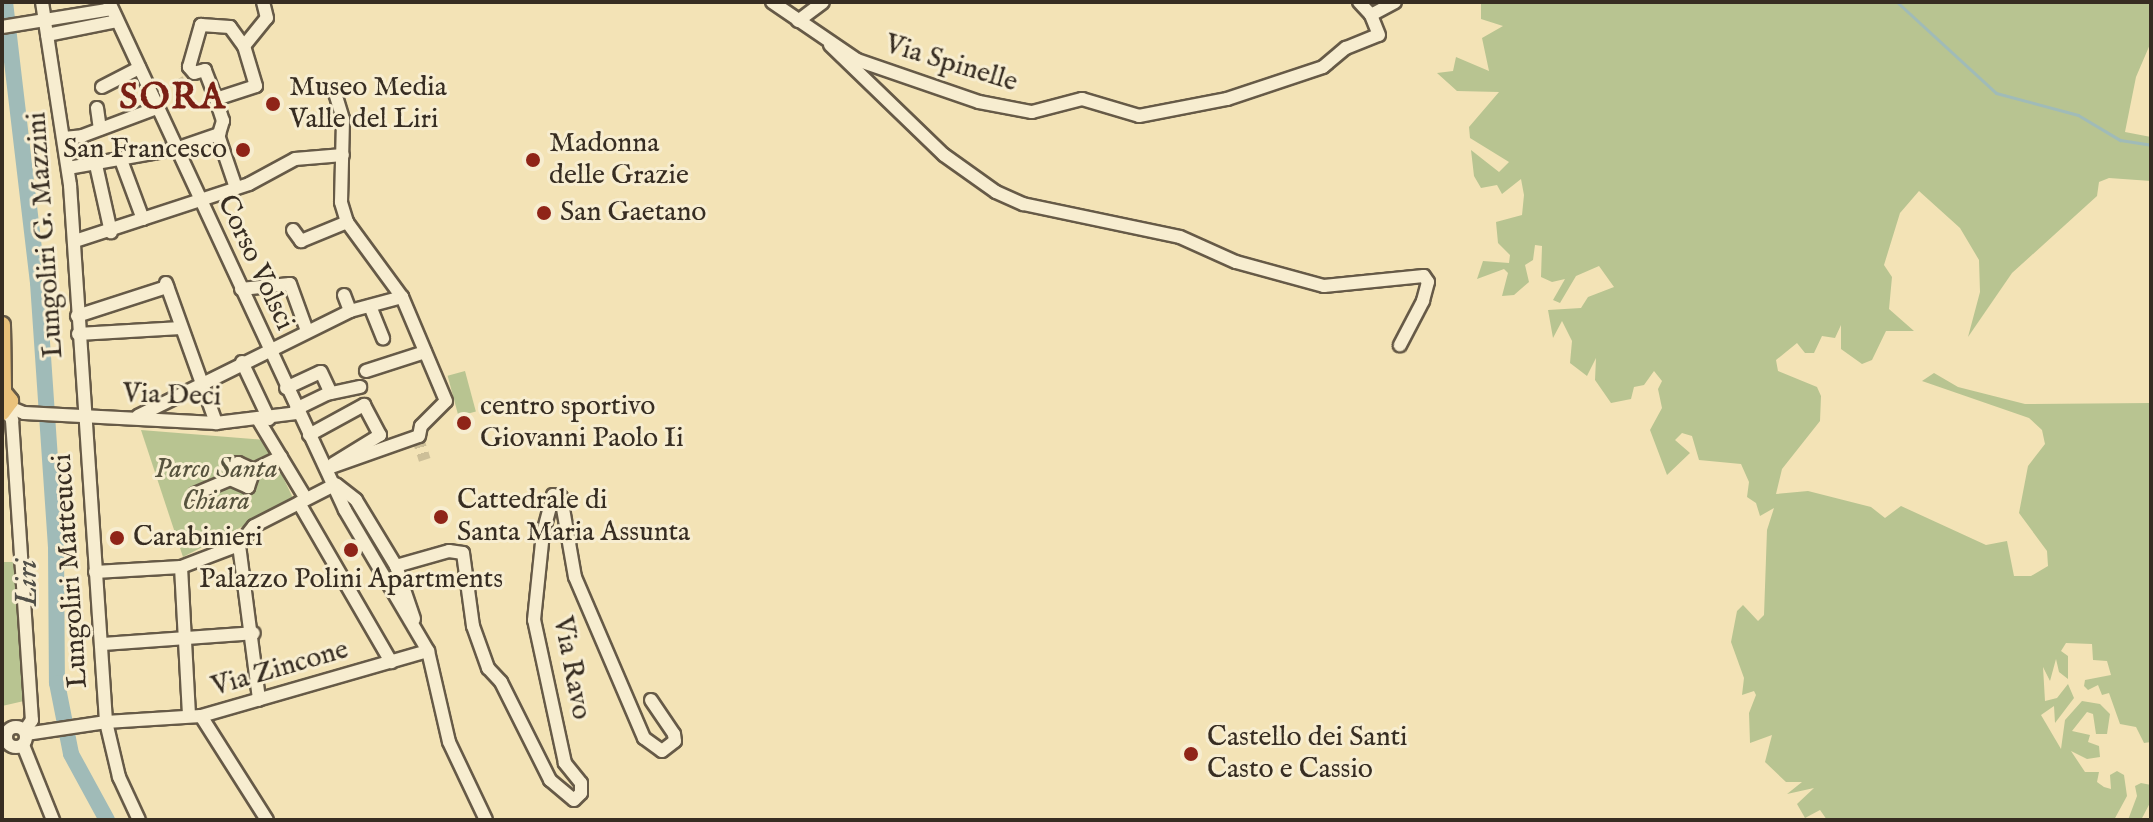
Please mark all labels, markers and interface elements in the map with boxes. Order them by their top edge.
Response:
street label: Via Spinelle [881,28,1021,100]
place label: Museo Media Valle del Liri [289,71,447,137]
district label: SORA [119,77,227,121]
marker: Museo Media Valle del Liri [264,95,282,113]
street label: Lungoliri G. Mazzini [21,111,71,359]
place label: Madonna delle Grazie [549,127,689,193]
place label: San Francesco [63,133,227,167]
marker: San Francesco [234,141,252,159]
marker: Madonna delle Grazie [524,151,542,169]
street label: Corso Volsci [209,190,301,336]
place label: San Gaetano [560,196,706,230]
marker: San Gaetano [535,204,553,222]
street label: Via Deci [122,377,222,415]
place label: centro sportivo Giovanni Paolo Ii [480,390,684,456]
marker: centro sportivo Giovanni Paolo Ii [455,414,473,432]
street label: Lungoliri Matteucci [46,453,96,689]
park label: Parco Santa Chiara [154,453,278,519]
place label: Cattedrale di Santa Maria Assunta [457,484,690,550]
marker: Cattedrale di Santa Maria Assunta [432,508,450,526]
place label: Carabinieri [133,521,263,555]
marker: Carabinieri [108,529,126,547]
marker: Palazzo Polini Apartments [342,541,360,559]
water label: Liri [10,560,46,606]
place label: Palazzo Polini Apartments [199,563,503,597]
street label: Via Ravo [545,614,597,722]
street label: Via Zincone [208,633,352,705]
place label: Castello dei Santi Casto e Cassio [1207,721,1408,787]
marker: Castello dei Santi Casto e Cassio [1182,745,1200,763]

